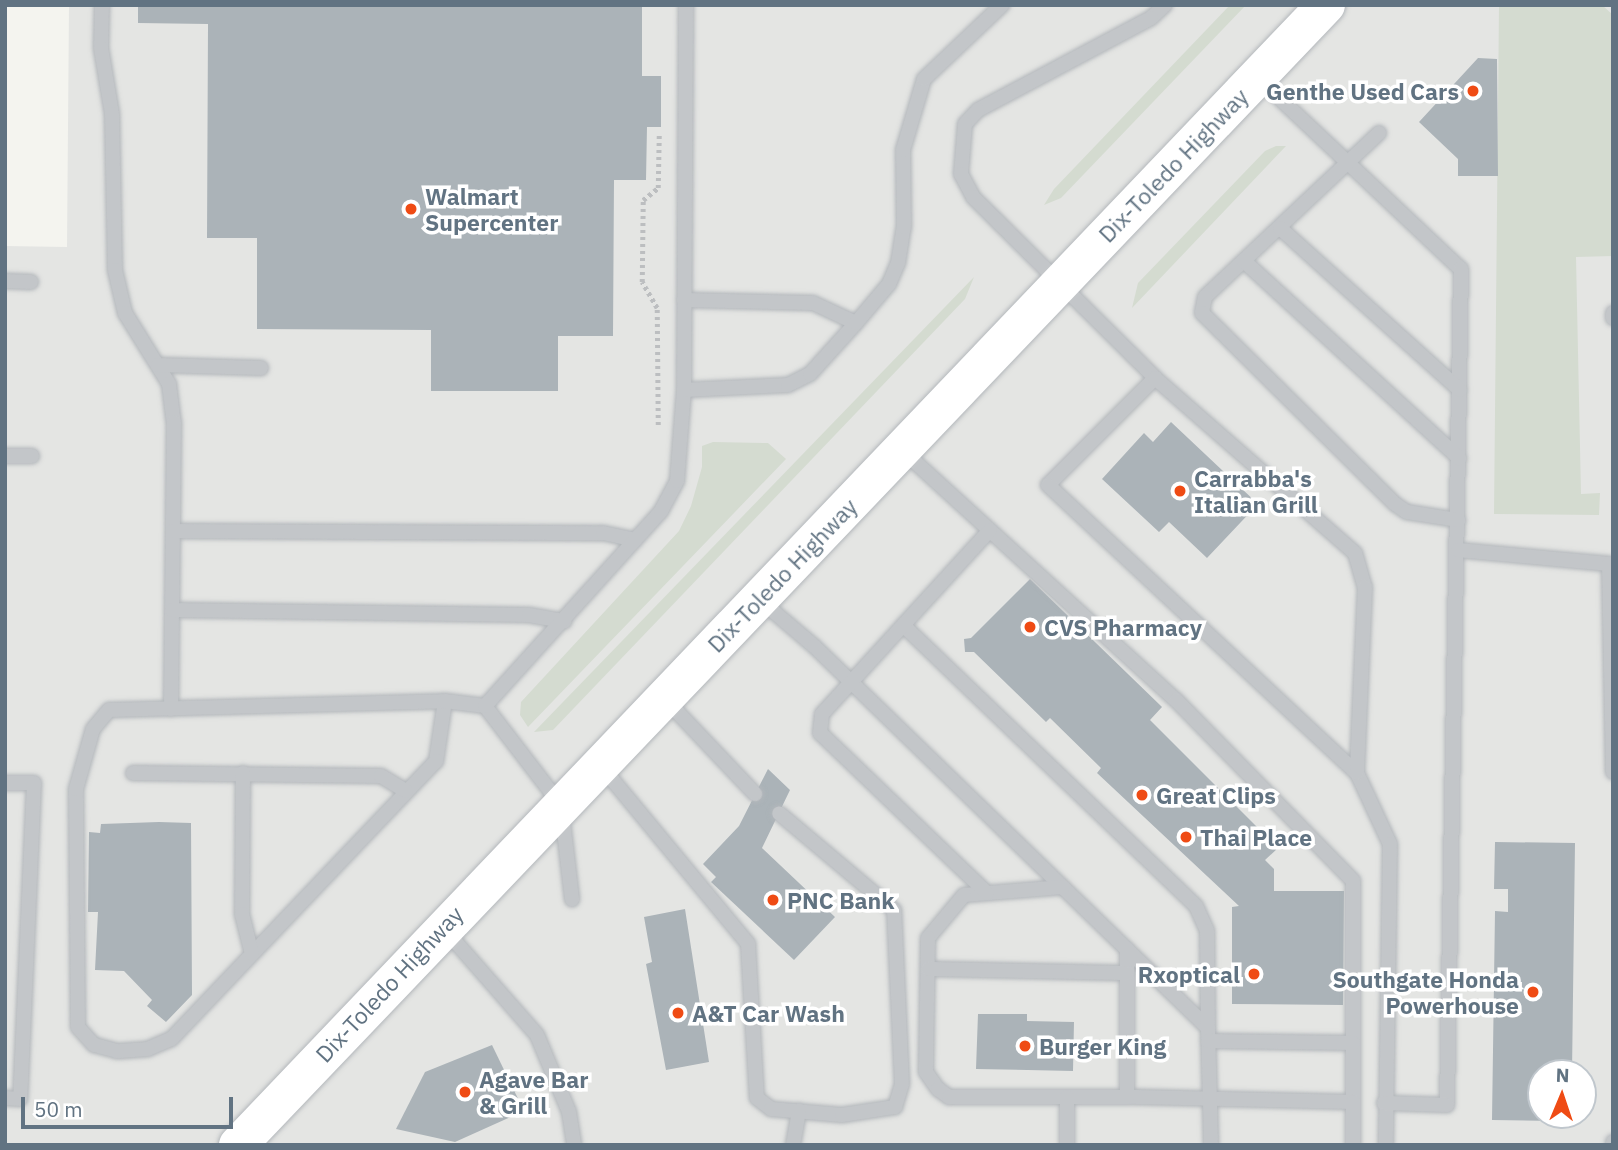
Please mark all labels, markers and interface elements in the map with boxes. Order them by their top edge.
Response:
place label: Genthe Used Cars [1266,77,1459,105]
street label: Dix-Toledo Highway [1092,82,1254,248]
marker: Genthe Used Cars [1465,83,1481,99]
place label: Walmart Supercenter [425,182,558,236]
marker: Walmart Supercenter [403,201,419,217]
place label: Carrabba's Italian Grill [1194,464,1318,518]
marker: Carrabba's Italian Grill [1172,483,1188,499]
street label: Dix-Toledo Highway [701,492,863,658]
place label: CVS Pharmacy [1044,613,1202,641]
marker: CVS Pharmacy [1022,619,1038,635]
place label: Great Clips [1156,781,1276,809]
marker: Great Clips [1134,787,1150,803]
place label: Thai Place [1200,823,1312,851]
marker: Thai Place [1178,829,1194,845]
place label: PNC Bank [787,886,895,914]
marker: PNC Bank [765,892,781,908]
street label: Dix-Toledo Highway [310,900,468,1068]
place label: Rxoptical [1138,960,1240,988]
place label: Southgate Honda Powerhouse [1332,965,1519,1019]
marker: Rxoptical [1246,966,1262,982]
marker: Southgate Honda Powerhouse [1525,984,1541,1000]
place label: A&T Car Wash [692,999,845,1027]
marker: A&T Car Wash [670,1005,686,1021]
place label: Burger King [1039,1032,1166,1060]
marker: Burger King [1017,1038,1033,1054]
north arrow [1527,1059,1597,1129]
text: N [1555,1063,1570,1087]
place label: Agave Bar & Grill [479,1065,589,1119]
scale bar [24,1084,236,1128]
marker: Agave Bar & Grill [457,1084,473,1100]
text: 50 m [34,1095,83,1123]

